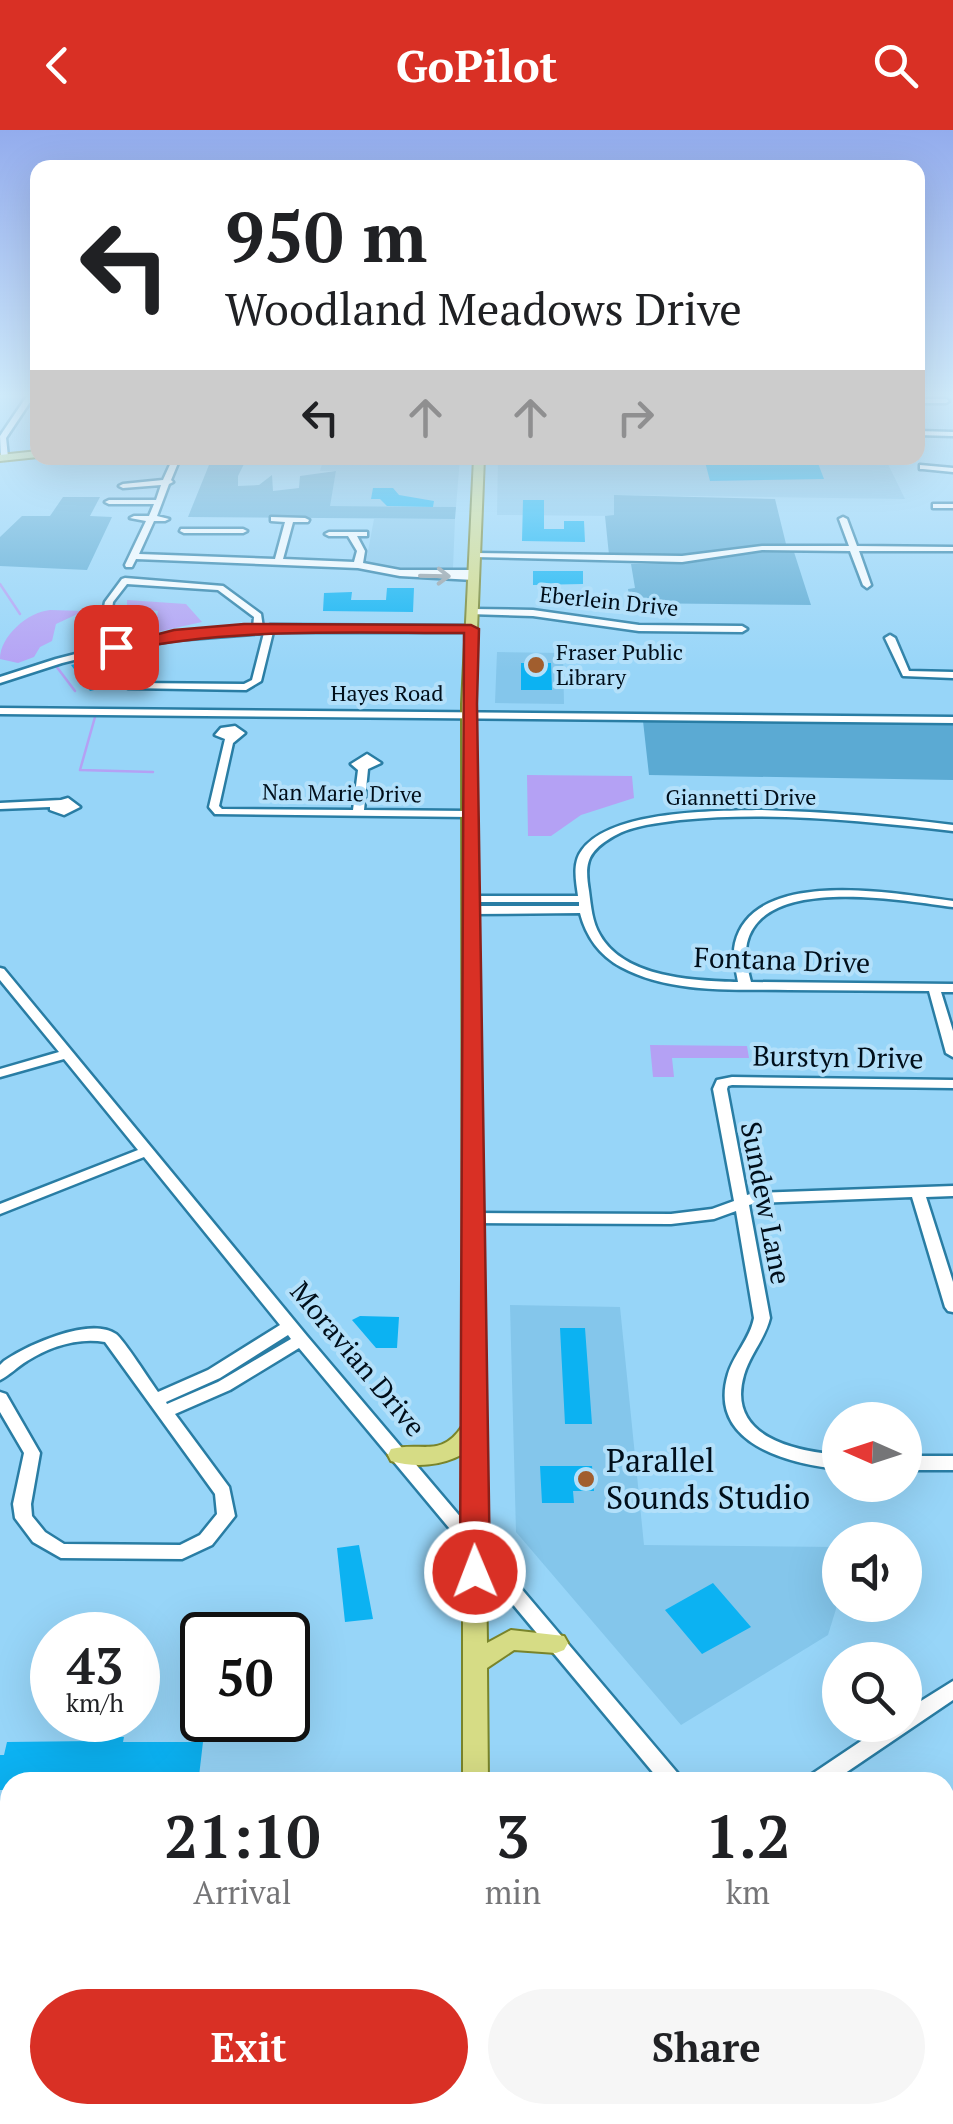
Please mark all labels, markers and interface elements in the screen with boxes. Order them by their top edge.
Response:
text: GoPilot [396,35,557,95]
icon: back [30,38,85,93]
icon: search [868,38,923,93]
text: 950 m [225,189,427,282]
icon: left [60,200,190,330]
text: Woodland Meadows Drive [225,278,742,338]
icon: left [293,390,348,445]
icon: ahead [398,390,453,445]
icon: ahead [503,390,558,445]
icon: right [608,390,663,445]
one-way arrow [419,567,451,586]
street label: Eberlein Drive [538,579,680,622]
pin [74,605,159,690]
icon: arrive [89,620,144,675]
place label: Fraser Public Library [556,637,683,691]
marker: Fraser Public Library [525,654,547,676]
street label: Hayes Road [331,678,443,707]
street label: Nan Marie Drive [262,777,422,808]
street label: Giannetti Drive [666,782,816,811]
street label: Fontana Drive [693,938,871,981]
street label: Burstyn Drive [752,1037,924,1076]
street label: Sundew Lane [733,1119,800,1287]
street label: Moravian Drive [283,1273,434,1444]
north arrow [822,1402,922,1502]
map controls [822,1402,922,1742]
place label: Parallel Sounds Studio [606,1439,810,1518]
marker: Parallel Sounds Studio [575,1468,597,1490]
position arrow [423,1520,527,1624]
button: sound [822,1522,922,1622]
speed limit sign: 50 [180,1612,310,1742]
text: 43 [67,1632,123,1698]
button: search [822,1642,922,1742]
text: km/h [66,1686,124,1719]
text: 21:10 [164,1796,320,1875]
text: 3 [496,1796,530,1875]
text: 1.2 [705,1796,791,1875]
text: Arrival [193,1871,291,1913]
text: min [485,1871,541,1913]
text: km [726,1871,770,1913]
button: Exit [30,1989,468,2104]
button: Share [488,1989,925,2104]

